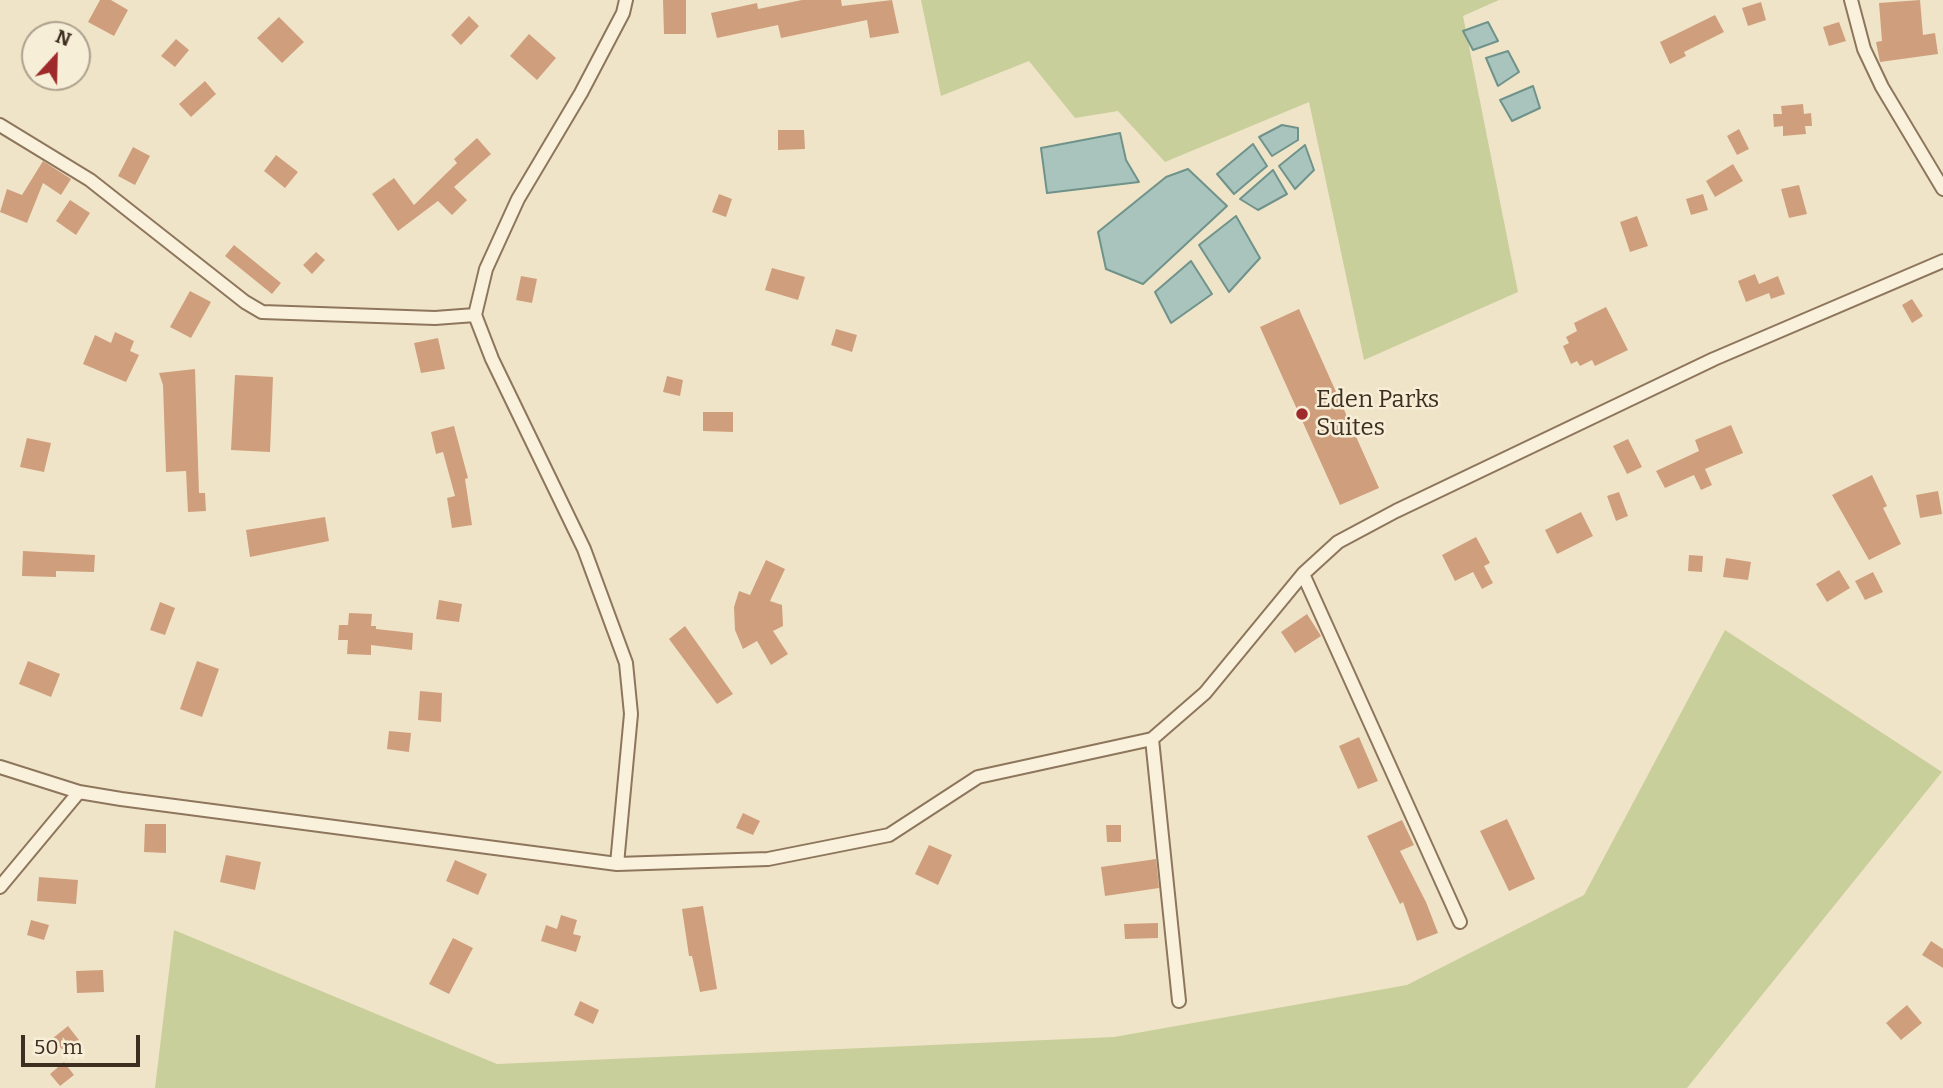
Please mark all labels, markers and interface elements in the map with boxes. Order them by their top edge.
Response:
north arrow [21,21,91,91]
text: N [52,25,74,51]
place label: Eden Parks Suites [1316,386,1439,442]
marker: Eden Parks Suites [1294,406,1310,422]
scale bar [24,1021,144,1066]
text: 50 m [34,1034,83,1060]

